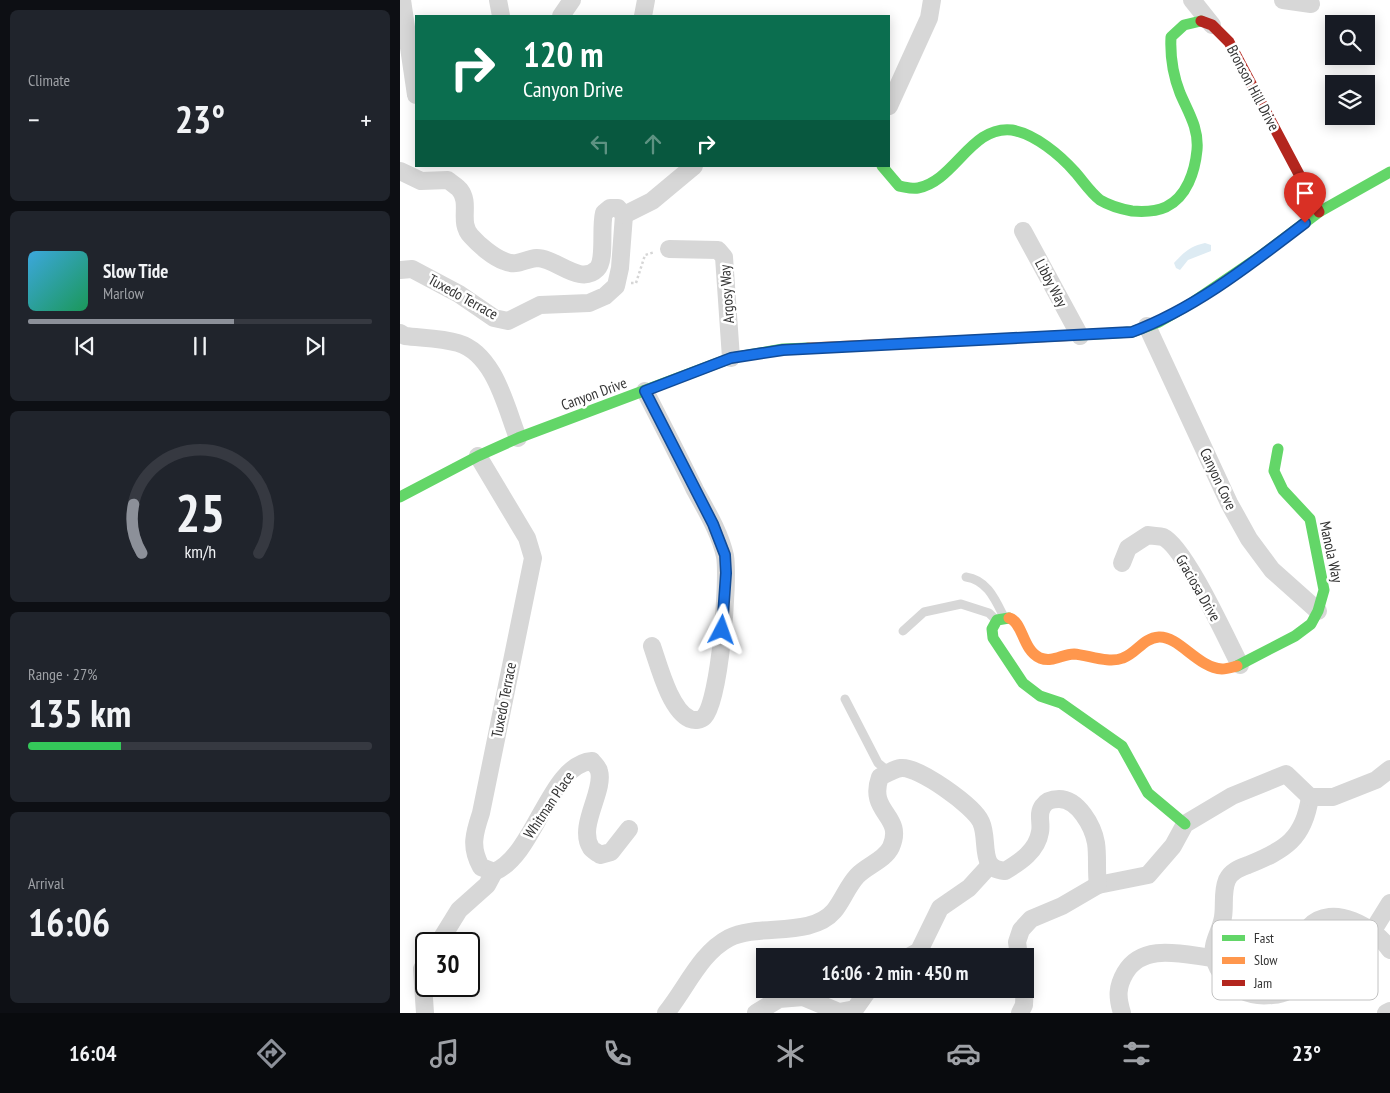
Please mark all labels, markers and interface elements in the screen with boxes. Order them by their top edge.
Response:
map controls [1325,15,1375,125]
button: search [1325,15,1375,65]
text: 120 m [523,31,604,77]
icon: right [440,35,505,100]
street label: Bronson Hill Drive [1223,42,1284,134]
text: Climate [28,70,70,90]
text: Canyon Drive [523,75,623,103]
button: layers [1325,75,1375,125]
text: 23° [175,94,225,143]
text: − [28,101,40,138]
text: + [360,101,372,138]
icon: left [586,130,614,158]
icon: ahead [639,130,667,158]
icon: right [692,130,720,158]
pin [1284,172,1326,223]
icon: arrive [1291,179,1319,207]
street label: Libby Way [1031,255,1072,310]
text: Slow Tide [103,259,168,283]
street label: Argosy Way [715,264,738,324]
street label: Tuxedo Terrace [425,270,501,323]
text: Marlow [103,283,144,303]
icon: previous [71,332,99,360]
icon: pause [186,332,214,360]
icon: next [301,332,329,360]
street label: Canyon Drive [558,373,629,414]
street label: Canyon Cove [1196,445,1241,513]
text: 25 [175,479,225,546]
street label: Manola Way [1316,519,1347,585]
text: km/h [184,540,216,563]
street label: Graciosa Drive [1172,551,1225,625]
position arrow [695,603,747,655]
street label: Tuxedo Terrace [487,660,520,739]
text: Range · 27% [28,664,97,684]
text: 135 km [28,688,131,737]
street label: Whitman Place [519,767,578,842]
text: Arrival [28,873,64,893]
text: 16:06 [28,897,110,946]
legend [1212,920,1378,1000]
text: Fast [1254,929,1274,947]
speed limit sign: 30 [415,932,480,997]
text: Slow [1254,951,1278,969]
text: 16:06 · 2 min · 450 m [822,961,968,985]
text: Jam [1253,974,1272,992]
icon: directions [254,1036,289,1071]
icon: music [427,1036,462,1071]
icon: phone [600,1036,635,1071]
icon: climate [773,1036,808,1071]
icon: car [946,1036,981,1071]
icon: filters [1119,1036,1154,1071]
text: 16:04 [69,1039,117,1067]
text: 23° [1292,1039,1321,1067]

